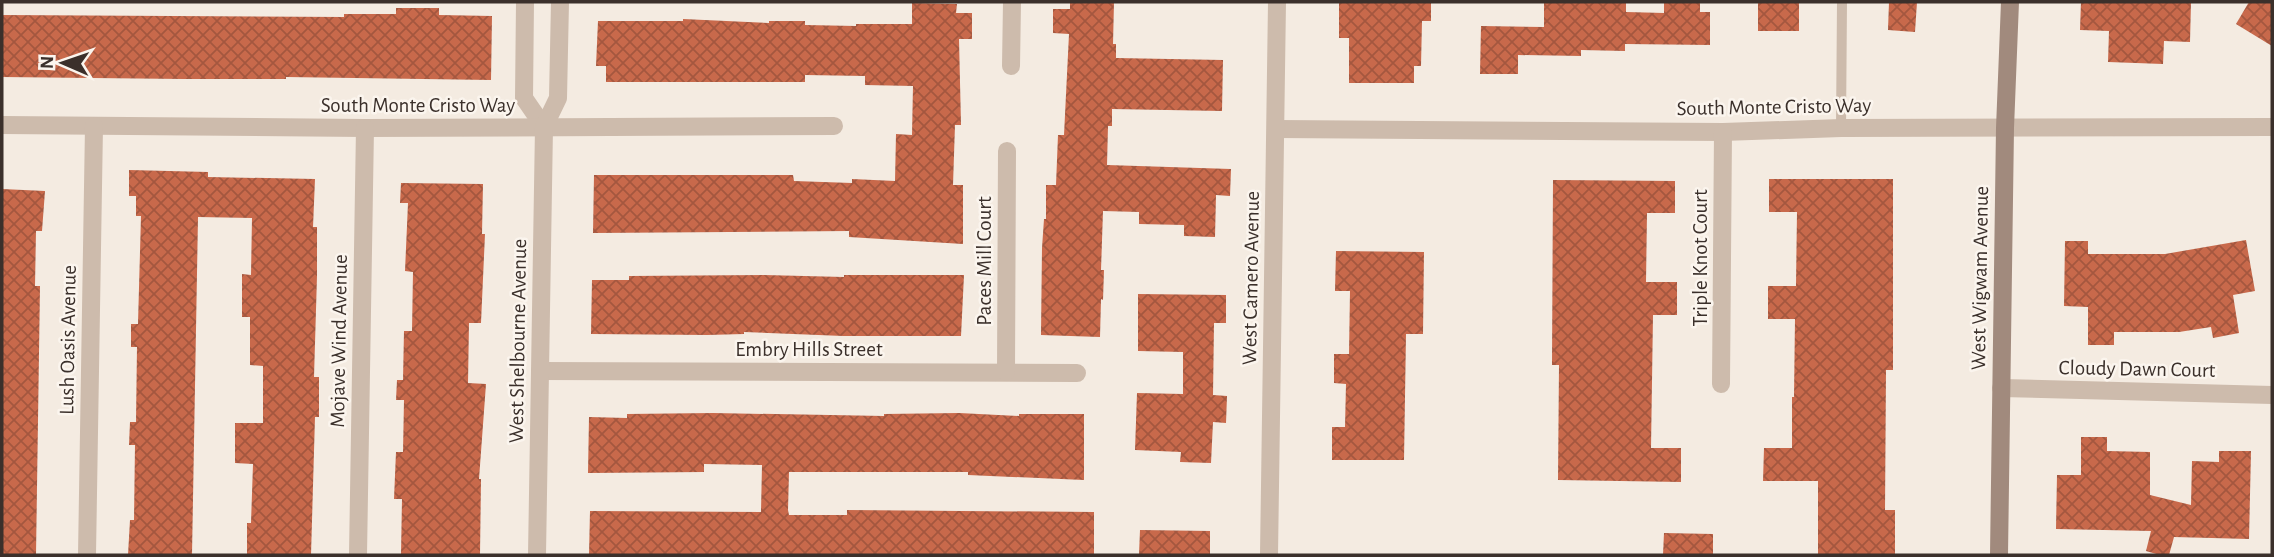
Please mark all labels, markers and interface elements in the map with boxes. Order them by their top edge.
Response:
north arrow [28,28,98,98]
text: N [38,56,57,69]
street label: South Monte Cristo Way [321,95,515,116]
street label: South Monte Cristo Way [1677,95,1871,119]
street label: West Wigwam Avenue [1968,186,1992,370]
street label: Triple Knot Court [1690,189,1711,327]
street label: West Camero Avenue [1239,191,1263,365]
street label: Paces Mill Court [974,196,995,326]
street label: West Shelbourne Avenue [506,239,530,443]
street label: Mojave Wind Avenue [327,254,351,428]
street label: Lush Oasis Avenue [56,265,80,415]
street label: Embry Hills Street [735,339,883,360]
street label: Cloudy Dawn Court [2059,357,2216,381]

